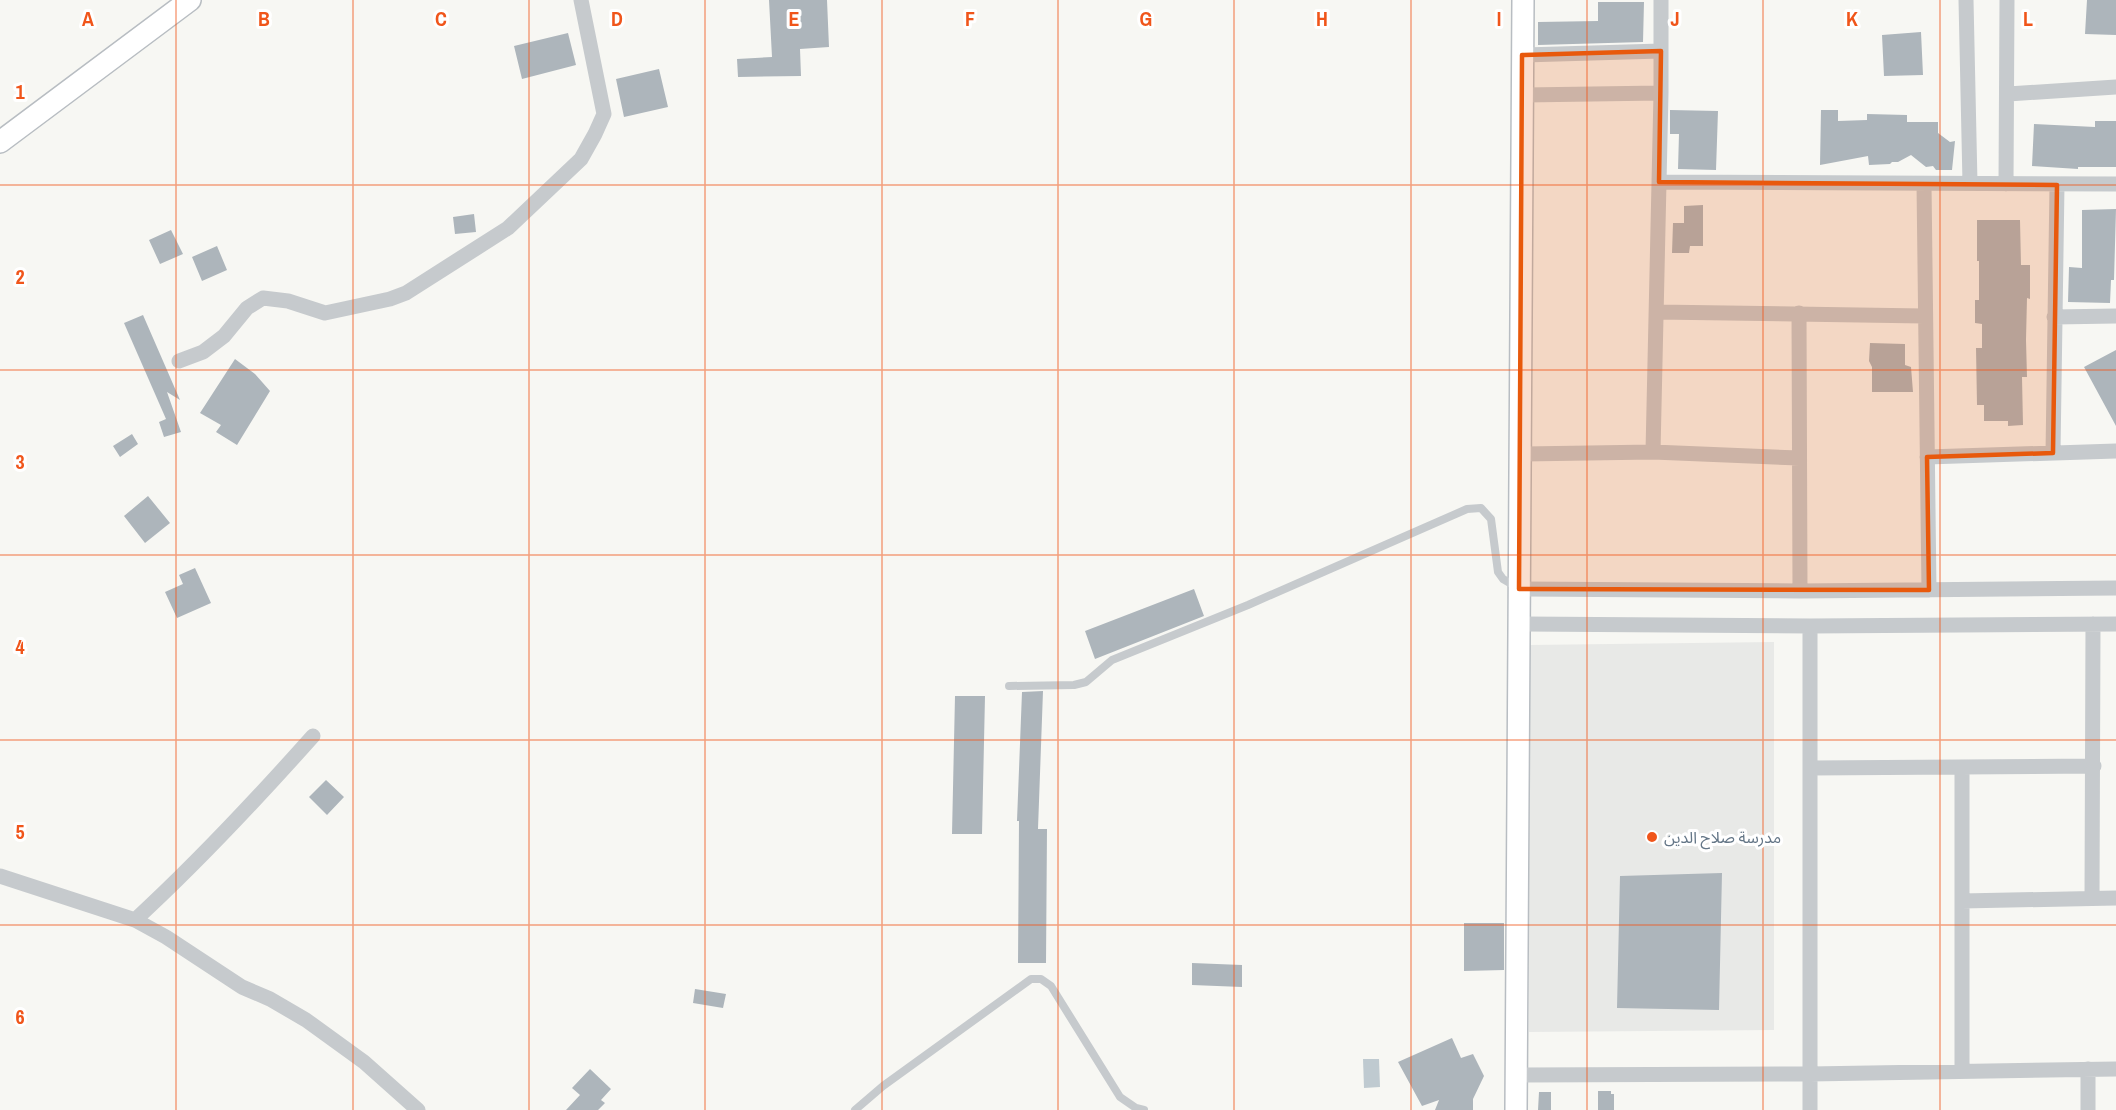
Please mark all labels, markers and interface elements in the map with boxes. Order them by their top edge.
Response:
text: A [82,5,94,32]
text: B [258,5,270,32]
text: C [435,5,447,32]
text: D [611,5,623,32]
text: E [789,5,800,32]
text: F [965,5,975,32]
text: G [1140,5,1152,32]
text: H [1316,5,1328,32]
text: I [1497,5,1501,32]
text: J [1670,5,1680,32]
text: K [1846,5,1858,32]
text: L [2023,5,2033,32]
text: 1 [15,78,25,105]
text: 2 [15,263,25,290]
text: 3 [15,448,25,475]
text: 4 [15,633,25,660]
text: 5 [15,818,25,845]
place label: مدرسة صلاح الدين [1664,826,1781,850]
marker: مدرسة صلاح الدين [1645,830,1659,844]
text: 6 [15,1003,25,1030]

